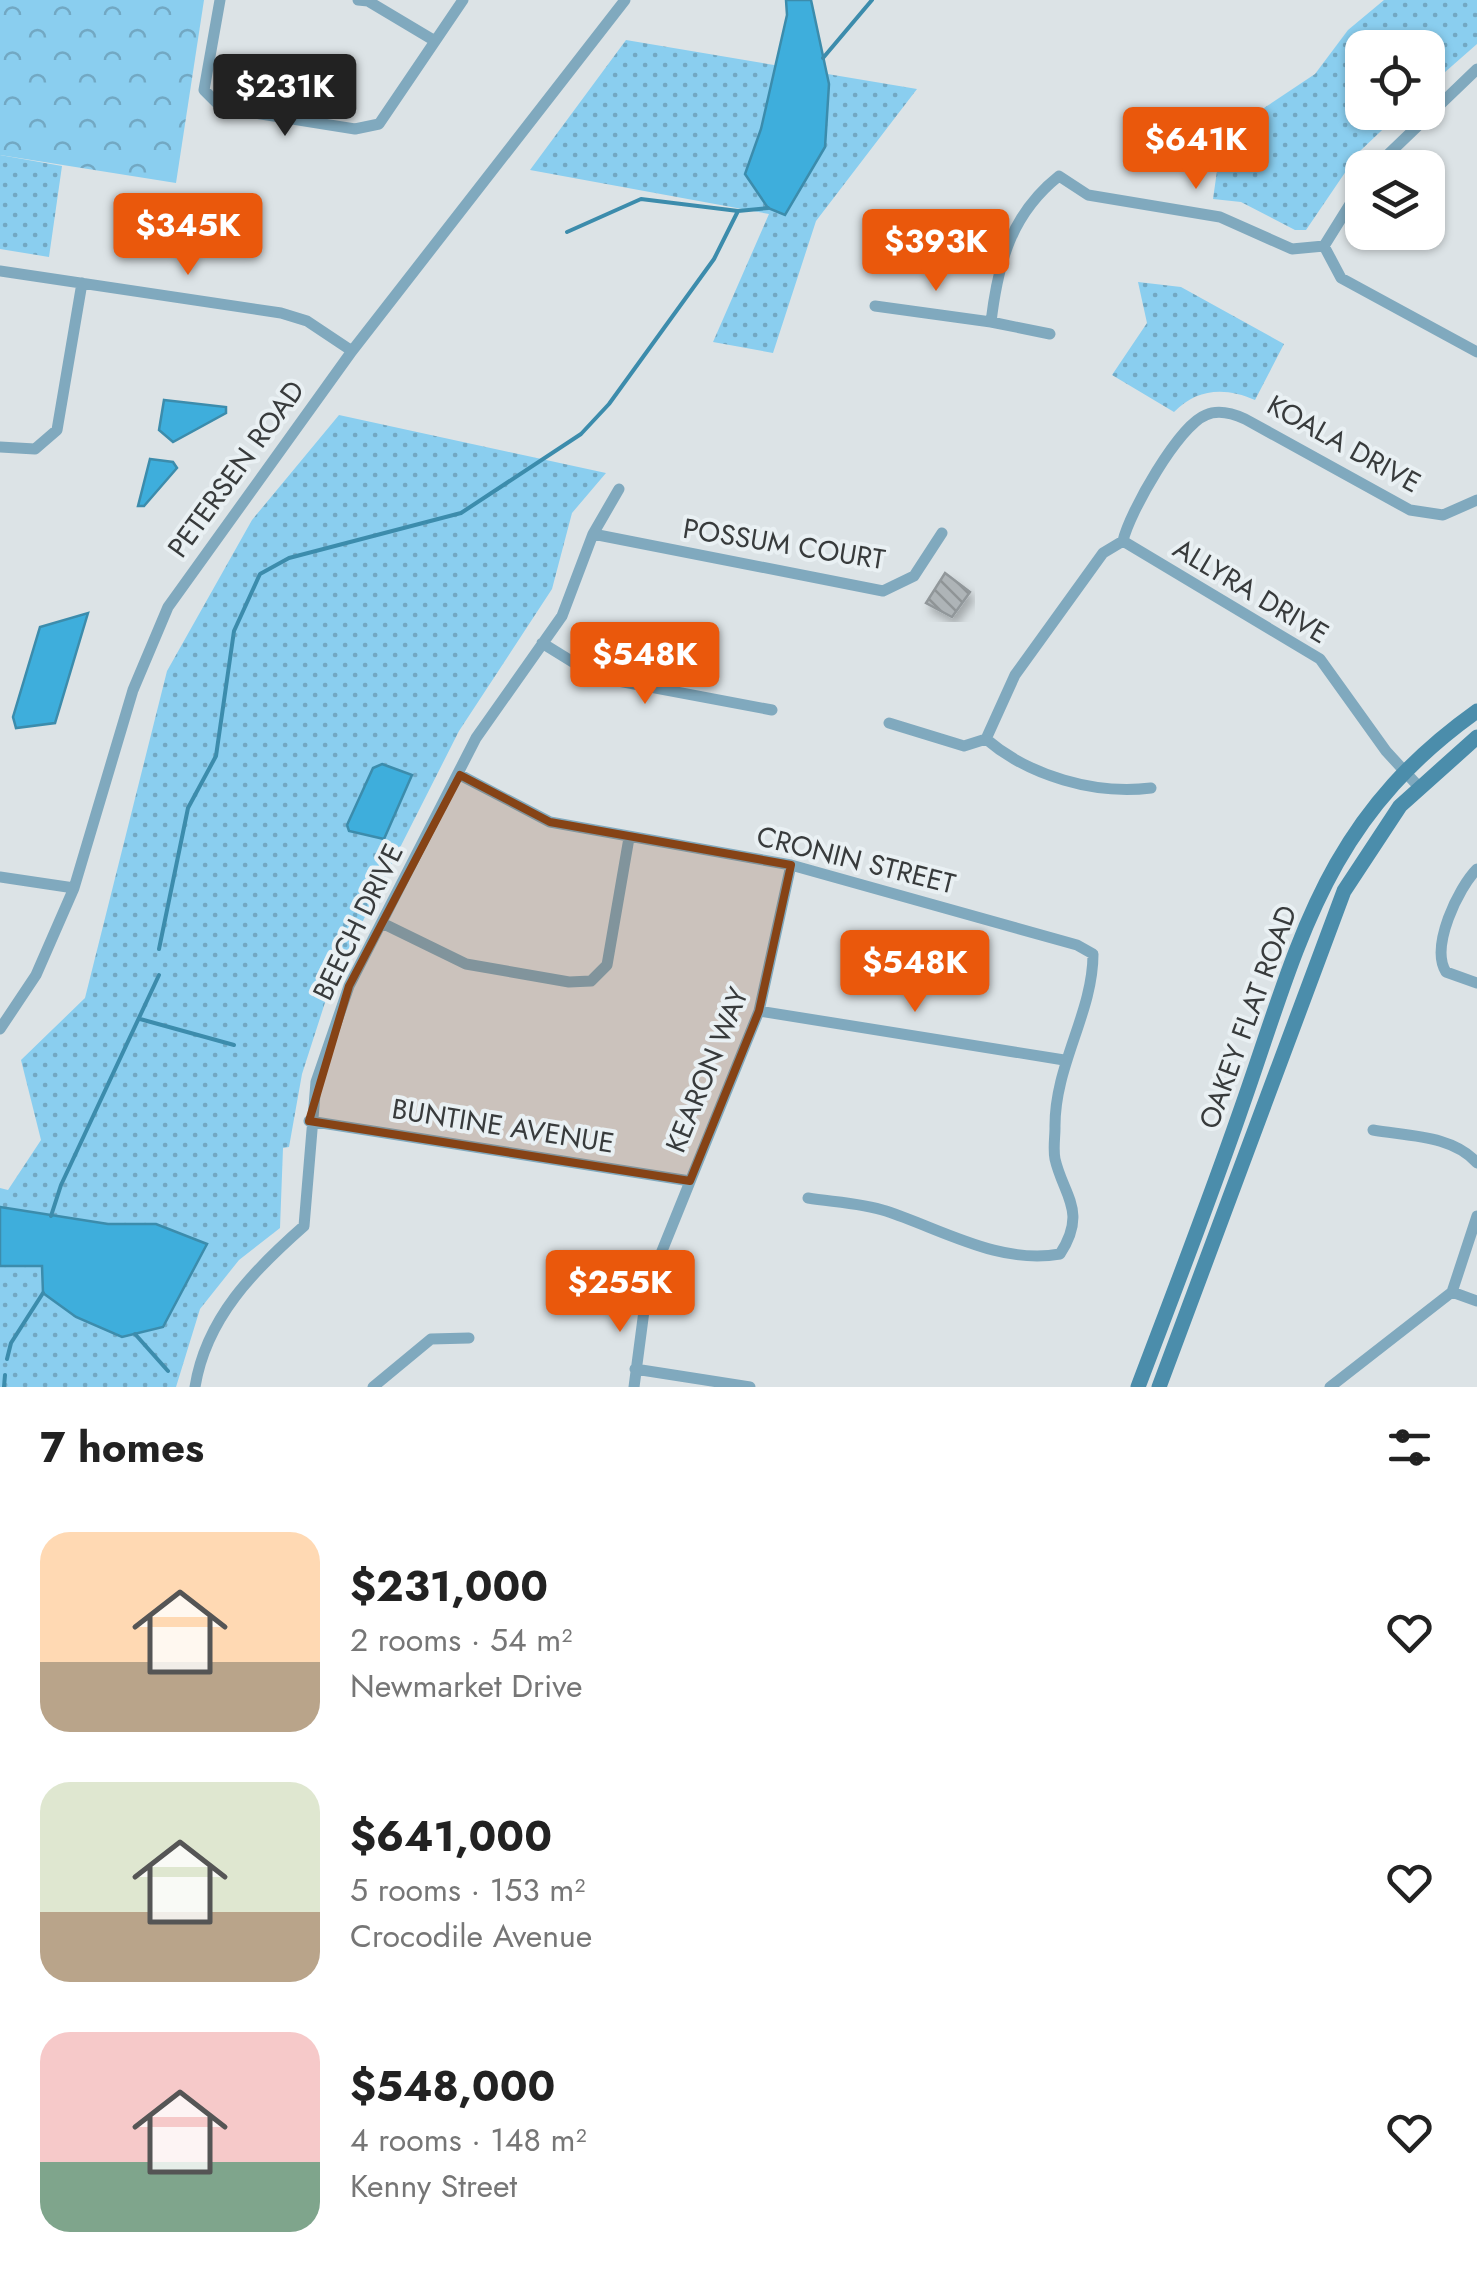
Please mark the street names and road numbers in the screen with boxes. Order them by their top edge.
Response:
street label: PETERSEN ROAD [158,372,314,566]
street label: KOALA DRIVE [1260,385,1428,503]
street label: POSSUM COURT [680,508,888,580]
street label: ALLYRA DRIVE [1165,528,1337,654]
street label: CRONIN STREET [752,815,960,905]
street label: BEECH DRIVE [302,837,414,1007]
street label: OAKEY FLAT ROAD [1189,900,1307,1134]
street label: KEARON WAY [655,981,759,1159]
street label: BUNTINE AVENUE [389,1088,617,1164]

